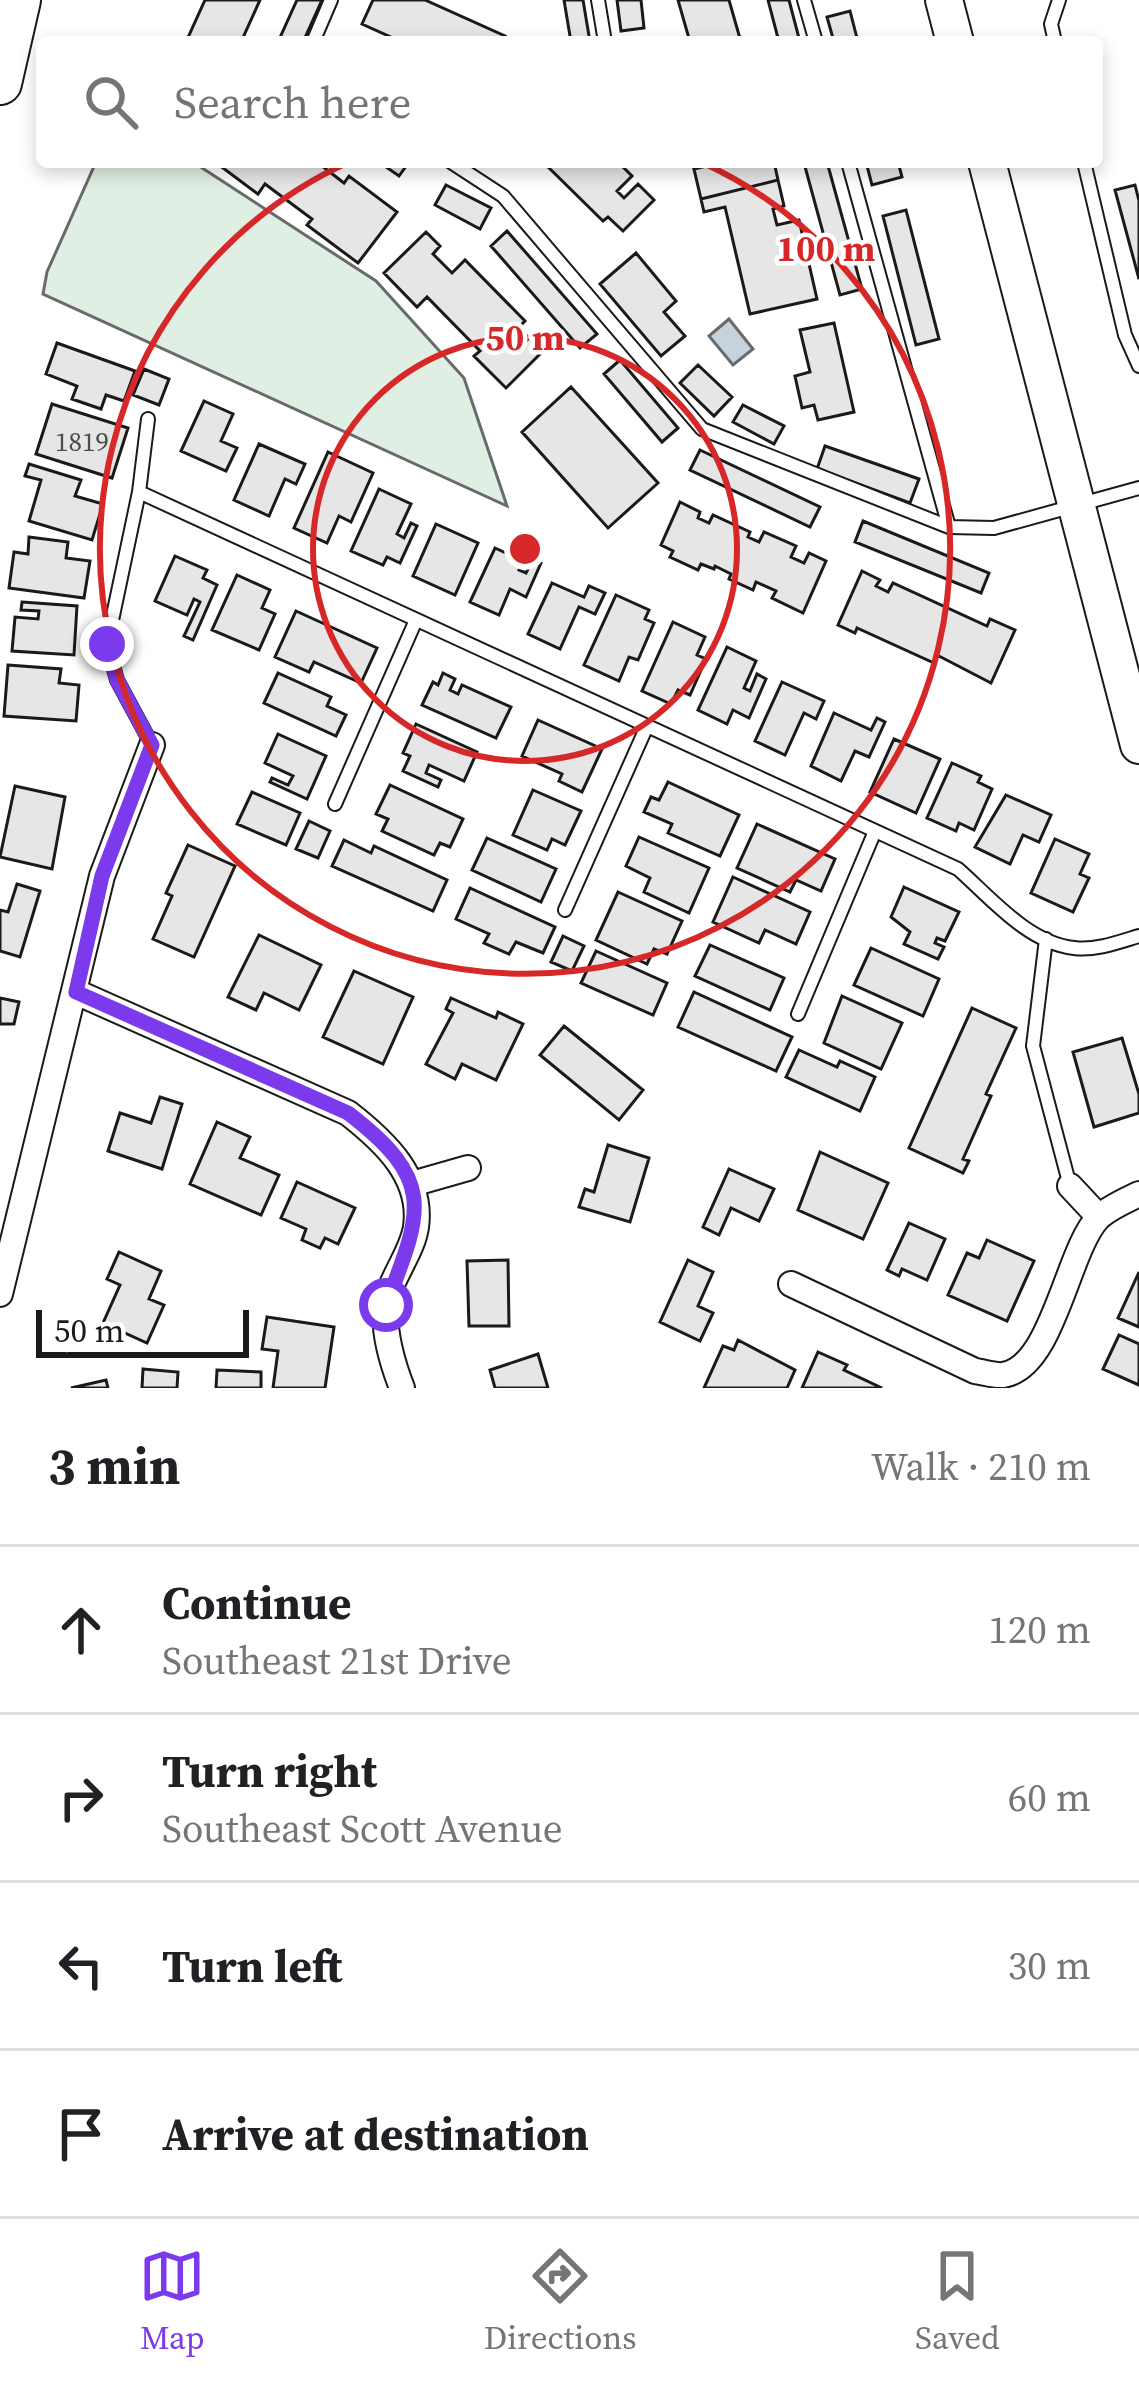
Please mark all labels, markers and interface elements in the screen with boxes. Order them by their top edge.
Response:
search box [36,36,1103,168]
icon: search [78,69,144,135]
text: Search here [174,71,411,133]
text: 100 m [777,224,875,273]
text: 50 m [485,313,565,362]
house number: 1819 [55,423,109,460]
centre of rings [504,528,546,570]
route end [80,617,134,671]
route start [359,1278,413,1332]
scale bar [36,1304,249,1357]
text: 50 m [54,1308,124,1353]
text: 3 min [48,1431,180,1501]
text: Walk · 210 m [871,1440,1091,1493]
text: Continue [162,1572,351,1634]
icon: ahead [48,1597,114,1663]
text: 120 m [988,1603,1091,1656]
text: Southeast 21st Drive [162,1634,512,1687]
text: Turn right [162,1740,377,1802]
icon: right [48,1765,114,1831]
text: 60 m [1008,1771,1091,1824]
text: Southeast Scott Avenue [162,1802,563,1855]
icon: left [48,1933,114,1999]
text: Turn left [162,1935,342,1997]
text: 30 m [1008,1939,1091,1992]
icon: arrive [48,2101,114,2167]
text: Arrive at destination [162,2103,589,2165]
tab: Map [139,2243,205,2360]
tab: Directions [484,2243,637,2360]
tab: Saved [915,2243,1000,2360]

